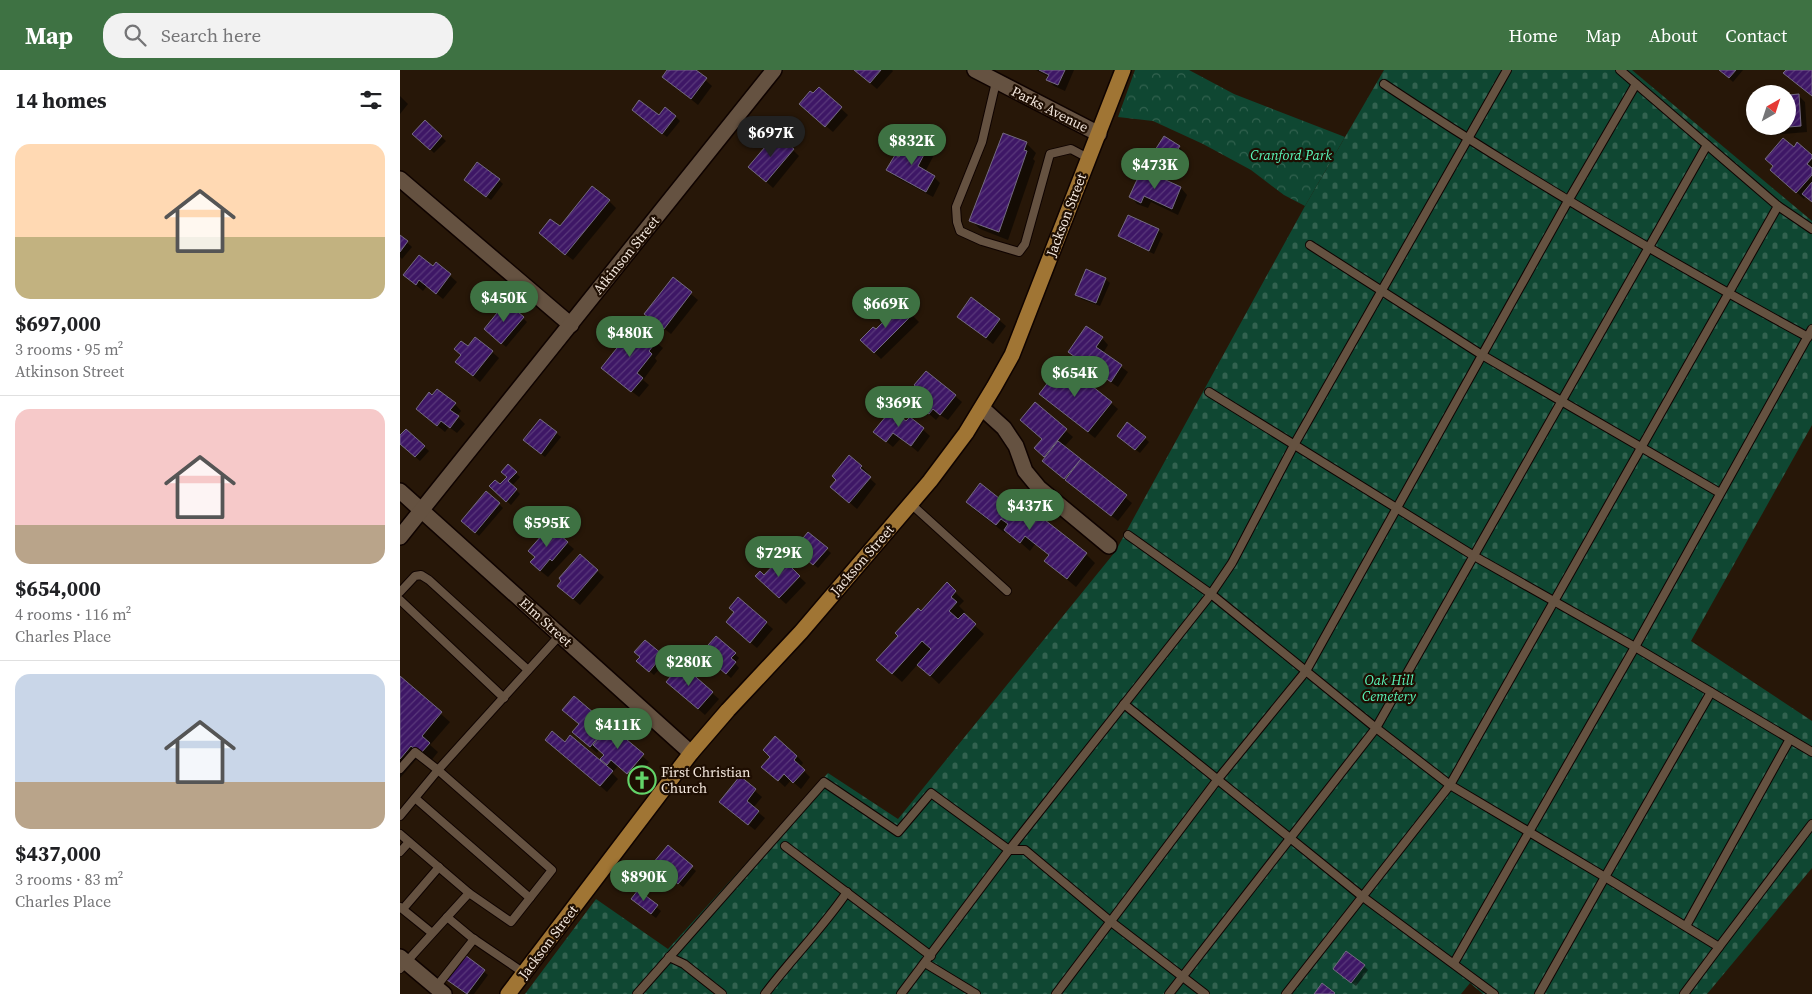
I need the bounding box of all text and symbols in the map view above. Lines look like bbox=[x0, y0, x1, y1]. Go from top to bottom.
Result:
search box bbox=[103, 13, 453, 58]
text: Map bbox=[25, 19, 73, 52]
icon: search bbox=[121, 21, 149, 49]
text: Search here bbox=[161, 22, 261, 48]
text: Home bbox=[1509, 23, 1558, 48]
text: Map bbox=[1586, 23, 1621, 48]
text: About bbox=[1649, 23, 1697, 48]
text: Contact bbox=[1725, 23, 1787, 48]
street label: Parks Avenue bbox=[1008, 81, 1092, 137]
north arrow bbox=[1746, 85, 1796, 135]
map controls bbox=[1746, 85, 1796, 135]
text: 14 homes bbox=[15, 86, 107, 115]
icon: filters bbox=[357, 86, 385, 114]
pin: $697K bbox=[736, 116, 806, 158]
text: $697K bbox=[748, 121, 794, 143]
pin: $832K bbox=[877, 124, 947, 166]
text: $832K bbox=[889, 129, 935, 151]
park label: Cranford Park bbox=[1250, 145, 1332, 165]
pin: $473K bbox=[1120, 148, 1190, 190]
text: $473K bbox=[1132, 153, 1178, 175]
street label: Jackson Street bbox=[1041, 170, 1091, 261]
icon: home bbox=[155, 176, 245, 266]
street label: Atkinson Street bbox=[588, 211, 664, 298]
pin: $450K bbox=[469, 280, 539, 323]
text: $450K bbox=[481, 286, 527, 308]
pin: $669K bbox=[851, 286, 921, 329]
text: $669K bbox=[863, 292, 909, 314]
text: $697,000 bbox=[15, 309, 101, 338]
pin: $480K bbox=[595, 316, 665, 358]
text: $480K bbox=[607, 321, 653, 343]
text: 3 rooms · 95 m² bbox=[15, 338, 123, 360]
pin: $654K bbox=[1040, 356, 1110, 398]
text: Atkinson Street bbox=[15, 360, 124, 382]
text: $654K bbox=[1052, 361, 1098, 383]
pin: $369K bbox=[864, 386, 934, 428]
text: $369K bbox=[876, 391, 922, 413]
icon: home bbox=[155, 442, 245, 532]
pin: $437K bbox=[995, 488, 1065, 531]
text: $437K bbox=[1007, 494, 1053, 516]
pin: $595K bbox=[512, 506, 582, 548]
text: $595K bbox=[524, 511, 570, 533]
street label: Jackson Street bbox=[825, 520, 899, 600]
pin: $729K bbox=[744, 536, 814, 578]
text: $729K bbox=[756, 541, 802, 563]
text: $654,000 bbox=[15, 574, 101, 603]
street label: Elm Street bbox=[515, 593, 577, 651]
text: 4 rooms · 116 m² bbox=[15, 603, 131, 625]
text: Charles Place bbox=[15, 625, 111, 647]
pin: $280K bbox=[654, 644, 724, 687]
text: $280K bbox=[666, 650, 712, 672]
park label: Oak Hill Cemetery bbox=[1362, 670, 1416, 706]
icon: home bbox=[155, 707, 245, 797]
pin: $411K bbox=[583, 708, 653, 750]
text: $411K bbox=[595, 713, 641, 735]
place label: First Christian Church bbox=[661, 762, 751, 798]
church icon: First Christian Church bbox=[627, 765, 657, 795]
text: $437,000 bbox=[15, 839, 101, 868]
pin: $890K bbox=[609, 860, 679, 902]
text: $890K bbox=[621, 865, 667, 887]
text: 3 rooms · 83 m² bbox=[15, 868, 123, 890]
text: Charles Place bbox=[15, 890, 111, 912]
street label: Jackson Street bbox=[513, 901, 583, 984]

